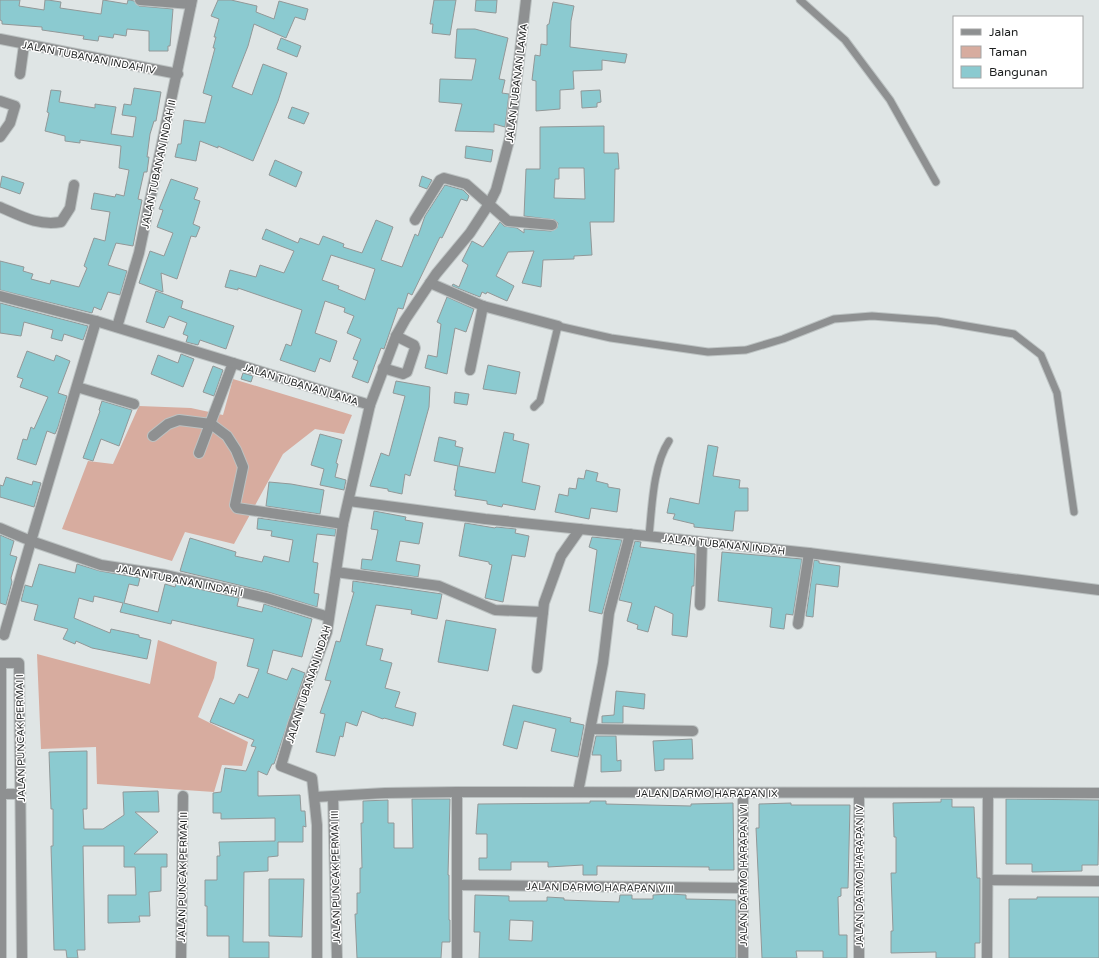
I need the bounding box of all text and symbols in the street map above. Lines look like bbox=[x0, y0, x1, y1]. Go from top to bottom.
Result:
legend bbox=[953, 16, 1083, 88]
street label: JALAN TUBANAN LAMA bbox=[504, 23, 530, 143]
text: Jalan bbox=[989, 25, 1018, 39]
street label: JALAN TUBANAN INDAH IV bbox=[21, 39, 157, 77]
text: Taman bbox=[989, 45, 1027, 59]
text: Bangunan bbox=[989, 65, 1048, 79]
street label: JALAN TUBANAN INDAH II bbox=[139, 99, 179, 230]
street label: JALAN TUBANAN LAMA bbox=[242, 362, 360, 408]
street label: JALAN TUBANAN INDAH bbox=[662, 533, 786, 557]
street label: JALAN TUBANAN INDAH I bbox=[116, 563, 244, 599]
street label: JALAN TUBANAN INDAH bbox=[284, 624, 334, 745]
street label: JALAN PUNCAK PERMAI I bbox=[14, 674, 28, 802]
street label: JALAN DARMO HARAPAN IX bbox=[636, 788, 778, 800]
street label: JALAN DARMO HARAPAN VI bbox=[738, 804, 750, 946]
street label: JALAN DARMO HARAPAN IV bbox=[854, 805, 866, 947]
street label: JALAN PUNCAK PERMAI III bbox=[329, 810, 343, 944]
street label: JALAN PUNCAK PERMAI II bbox=[176, 812, 190, 942]
street label: JALAN DARMO HARAPAN VIII bbox=[526, 881, 674, 895]

